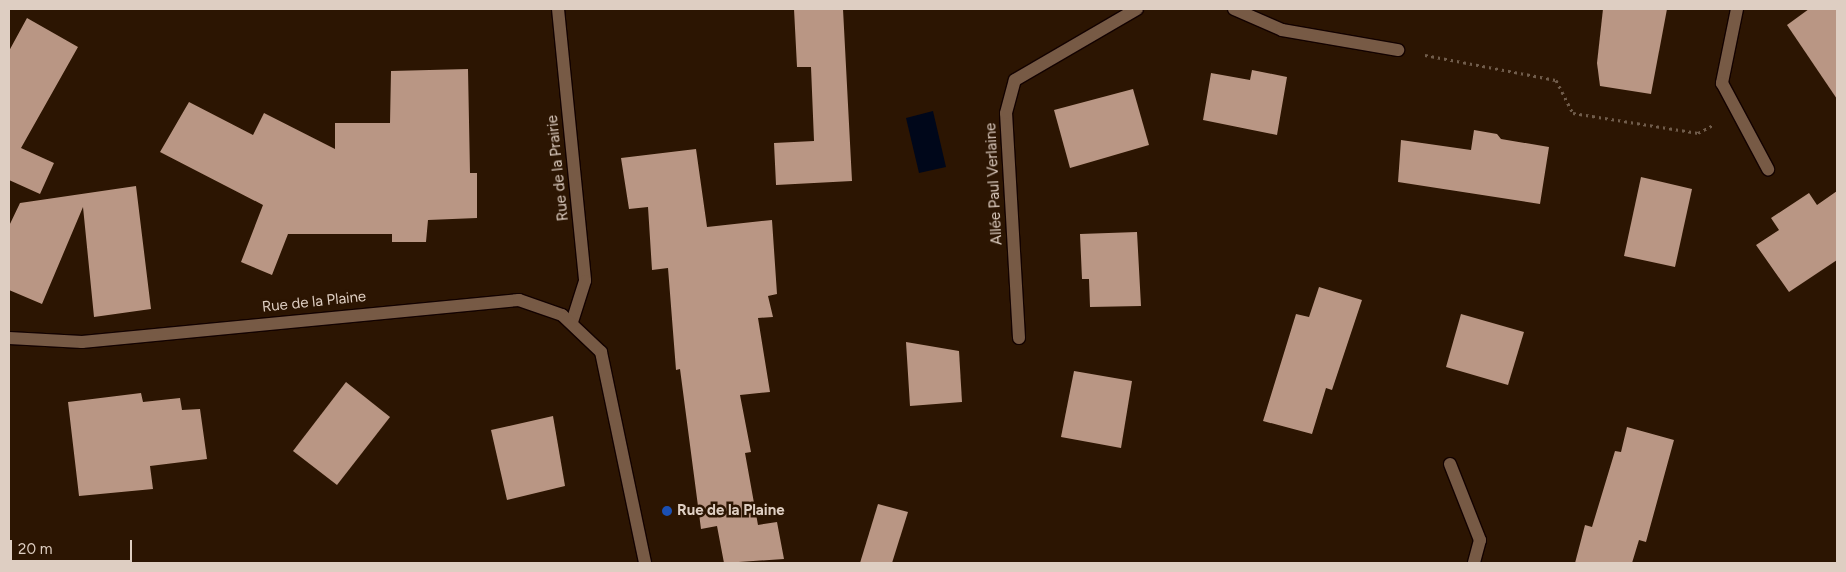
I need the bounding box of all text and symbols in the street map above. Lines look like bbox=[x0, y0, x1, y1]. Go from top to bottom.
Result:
street label: Rue de la Prairie bbox=[543, 114, 573, 222]
street label: Allée Paul Verlaine bbox=[982, 122, 1006, 246]
street label: Rue de la Plaine bbox=[261, 288, 367, 316]
place label: Rue de la Plaine bbox=[677, 502, 785, 520]
marker: Rue de la Plaine bbox=[661, 505, 673, 517]
scale bar bbox=[12, 530, 135, 562]
text: 20 m bbox=[18, 540, 52, 558]

